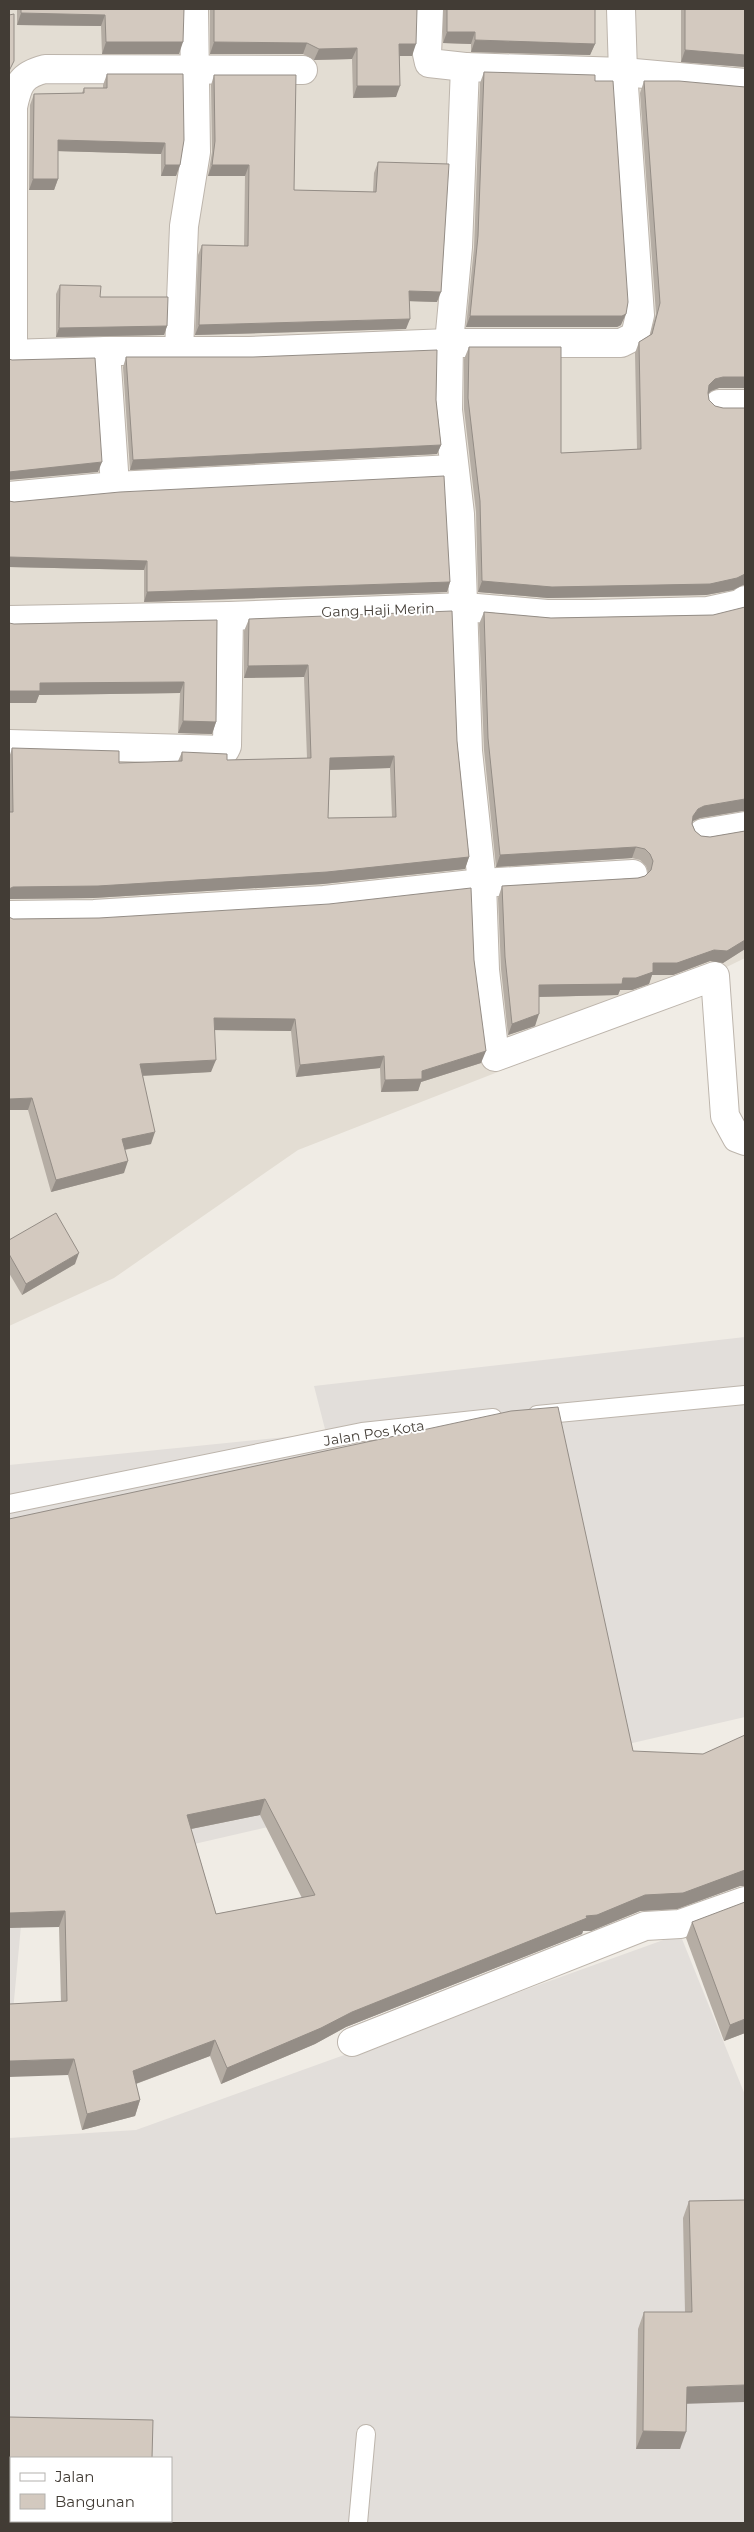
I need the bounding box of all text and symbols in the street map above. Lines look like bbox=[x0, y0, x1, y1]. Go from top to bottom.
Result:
street label: Gang Haji Merin bbox=[321, 599, 435, 621]
street label: Jalan Pos Kota bbox=[321, 1416, 426, 1450]
legend bbox=[10, 2457, 172, 2522]
text: Jalan bbox=[54, 2467, 94, 2486]
text: Bangunan bbox=[55, 2492, 135, 2511]

